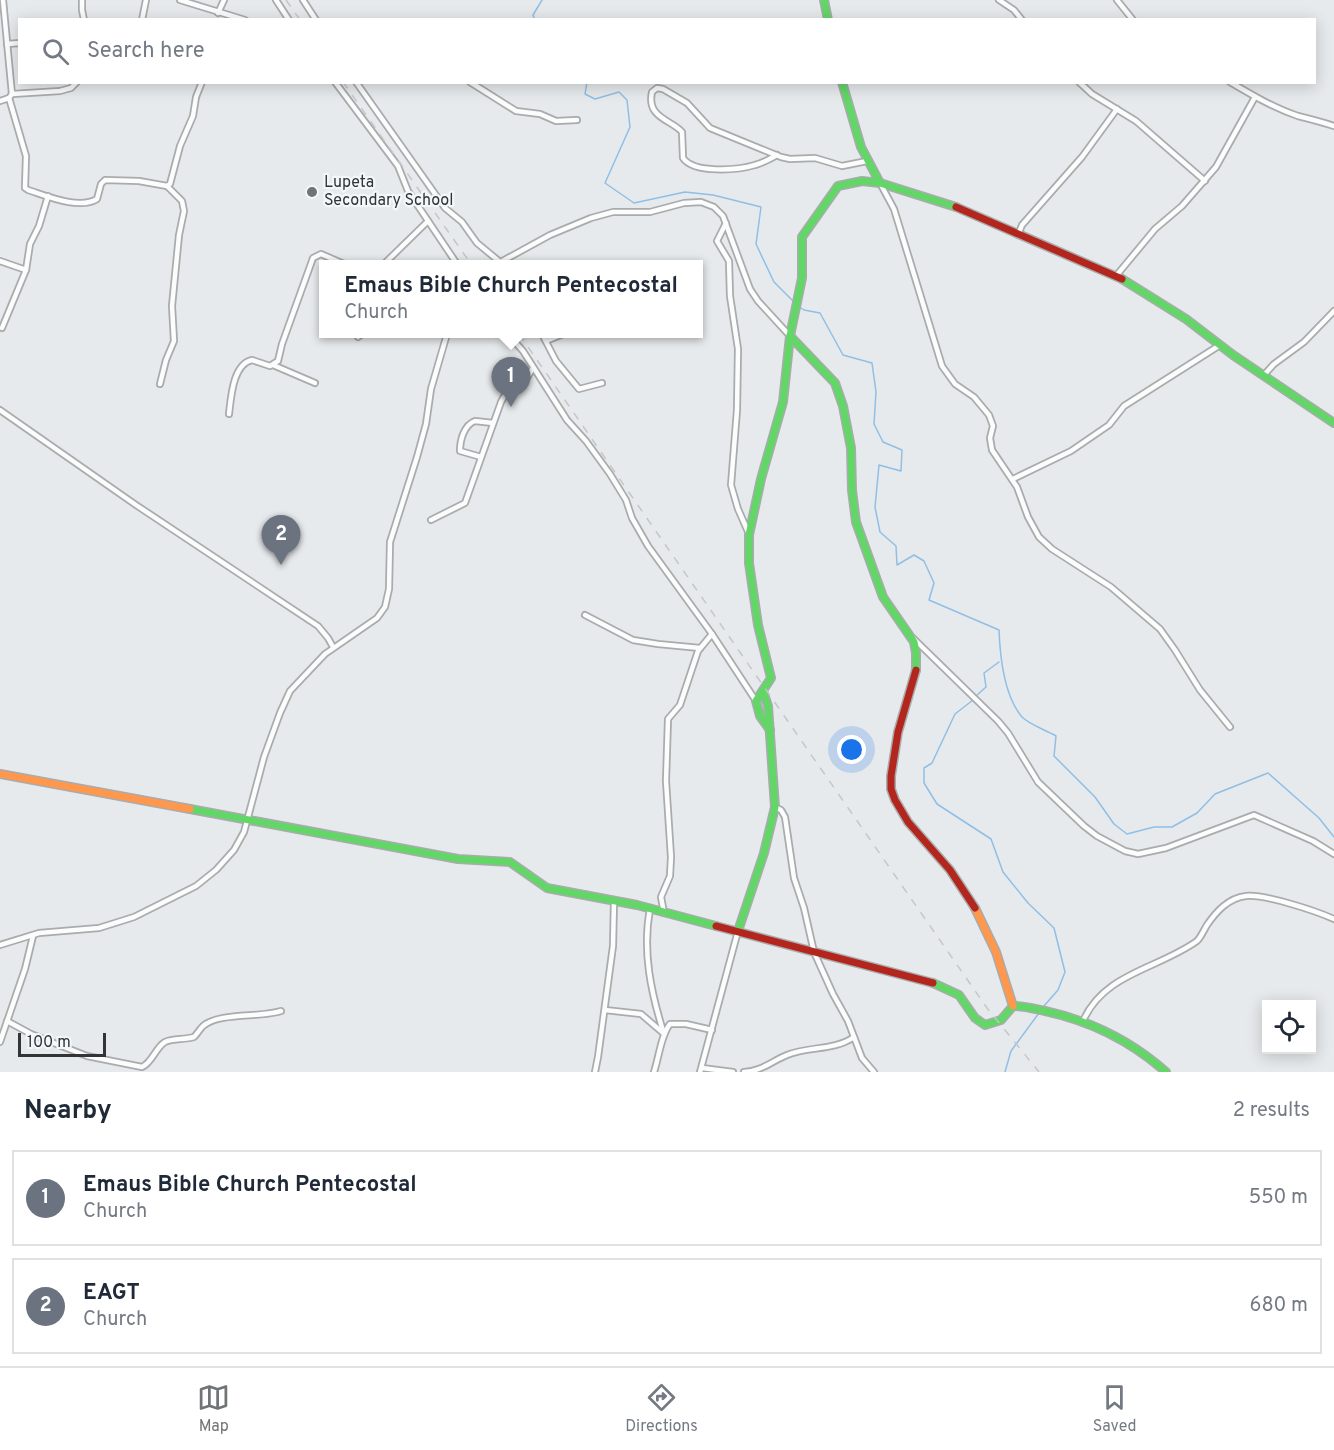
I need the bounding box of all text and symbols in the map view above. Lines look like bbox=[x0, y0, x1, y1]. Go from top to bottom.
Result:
search box bbox=[18, 18, 1316, 84]
icon: search bbox=[39, 35, 72, 68]
text: Search here bbox=[87, 38, 205, 65]
place label: Lupeta Secondary School bbox=[324, 173, 453, 211]
marker: Lupeta Secondary School bbox=[305, 185, 319, 199]
popup bbox=[319, 260, 703, 338]
text: Emaus Bible Church Pentecostal bbox=[344, 273, 678, 300]
text: Church bbox=[344, 300, 408, 326]
pin: 1 bbox=[492, 358, 530, 407]
pin: 2 bbox=[262, 516, 300, 565]
your location bbox=[837, 735, 866, 764]
map controls bbox=[1262, 1000, 1316, 1054]
button: locate bbox=[1262, 1000, 1316, 1054]
scale bar bbox=[18, 1030, 106, 1058]
text: 100 m bbox=[27, 1033, 71, 1053]
text: Nearby bbox=[24, 1095, 112, 1128]
text: 2 results bbox=[1233, 1098, 1310, 1124]
text: Emaus Bible Church Pentecostal bbox=[83, 1172, 417, 1199]
text: 1 bbox=[42, 1185, 50, 1211]
text: 550 m bbox=[1249, 1185, 1308, 1211]
text: Church bbox=[83, 1199, 147, 1225]
text: EAGT bbox=[83, 1280, 140, 1307]
text: 2 bbox=[39, 1293, 52, 1319]
text: 680 m bbox=[1250, 1293, 1308, 1319]
text: Church bbox=[83, 1307, 147, 1333]
tab: Map bbox=[197, 1381, 230, 1437]
tab: Directions bbox=[625, 1381, 698, 1437]
tab: Saved bbox=[1093, 1381, 1137, 1437]

